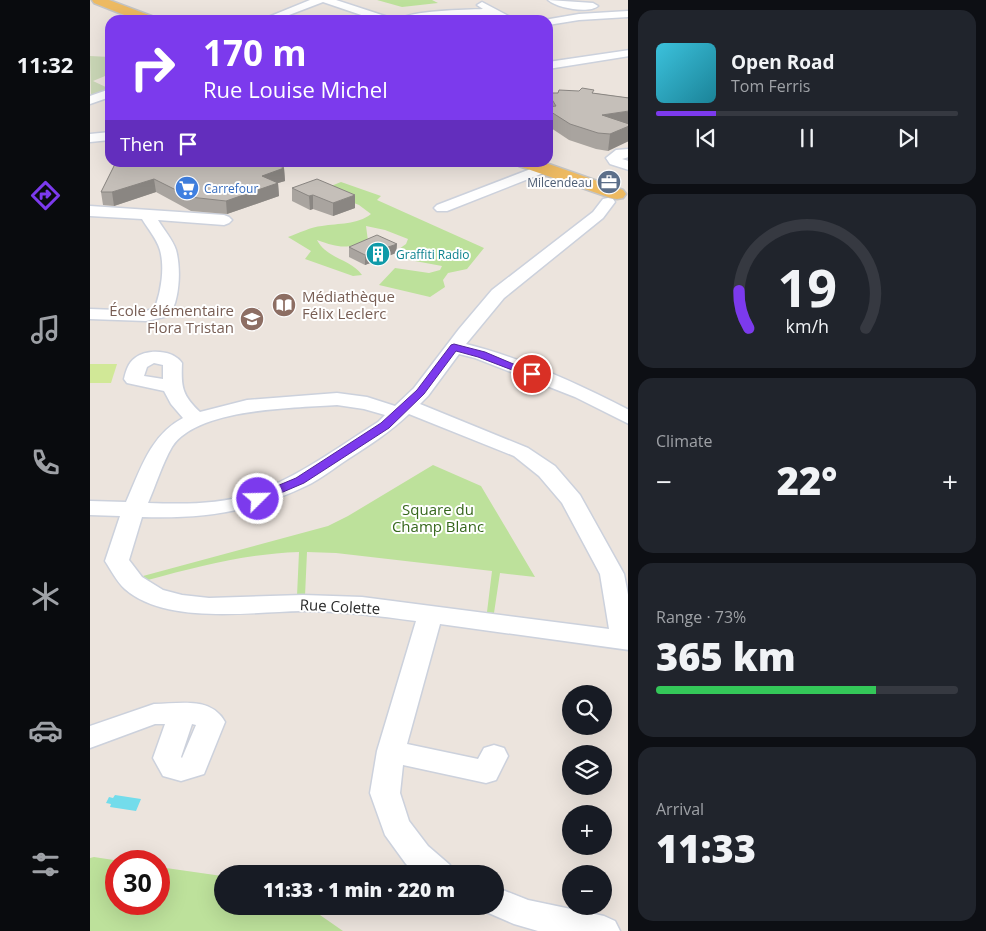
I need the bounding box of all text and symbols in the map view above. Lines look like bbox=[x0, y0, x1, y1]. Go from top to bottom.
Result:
text: 170 m bbox=[203, 29, 307, 76]
icon: right bbox=[120, 35, 185, 100]
text: 11:32 bbox=[17, 49, 73, 79]
text: Open Road bbox=[731, 49, 835, 75]
text: Rue Louise Michel bbox=[203, 74, 388, 104]
text: Tom Ferris bbox=[731, 75, 810, 97]
icon: previous bbox=[692, 124, 720, 152]
icon: pause bbox=[793, 124, 821, 152]
icon: next bbox=[894, 124, 922, 152]
icon: arrive bbox=[174, 130, 202, 158]
text: Then bbox=[120, 131, 164, 157]
office icon: Milcendeau bbox=[596, 169, 622, 195]
place label: Milcendeau bbox=[527, 174, 592, 191]
supermarket icon: Carrefour bbox=[174, 175, 200, 201]
icon: directions bbox=[28, 178, 63, 213]
place label: Carrefour bbox=[204, 180, 258, 197]
building icon: Graffiti Radio bbox=[365, 241, 391, 267]
place label: Graffiti Radio bbox=[396, 246, 469, 263]
text: 19 bbox=[777, 251, 837, 322]
place label: Médiathèque Félix Leclerc bbox=[302, 286, 395, 323]
library icon: Médiathèque Félix Leclerc bbox=[271, 292, 297, 318]
place label: École élémentaire Flora Tristan bbox=[109, 300, 234, 337]
school or university icon: École élémentaire Flora Tristan bbox=[239, 306, 265, 332]
icon: music bbox=[28, 312, 63, 347]
text: km/h bbox=[785, 314, 829, 338]
pin bbox=[511, 353, 553, 395]
icon: arrive bbox=[518, 360, 546, 388]
text: Climate bbox=[656, 430, 713, 452]
icon: phone bbox=[28, 445, 63, 480]
text: 22° bbox=[777, 454, 837, 506]
text: − bbox=[656, 462, 672, 500]
text: + bbox=[942, 462, 958, 500]
position arrow bbox=[231, 472, 283, 524]
park label: Square du Champ Blanc bbox=[392, 499, 484, 536]
icon: climate bbox=[28, 579, 63, 614]
street label: Rue Colette bbox=[299, 594, 381, 618]
text: Range · 73% bbox=[656, 606, 746, 628]
text: 365 km bbox=[656, 630, 796, 682]
map controls bbox=[562, 685, 612, 915]
button: search bbox=[562, 685, 612, 735]
icon: car bbox=[28, 713, 63, 748]
button: layers bbox=[562, 745, 612, 795]
text: Arrival bbox=[656, 798, 704, 820]
button: + bbox=[562, 805, 612, 855]
text: 11:33 bbox=[656, 822, 756, 874]
icon: filters bbox=[28, 847, 63, 882]
speed limit sign: 30 bbox=[105, 850, 170, 915]
button: − bbox=[562, 865, 612, 915]
text: 11:33 · 1 min · 220 m bbox=[263, 877, 455, 903]

